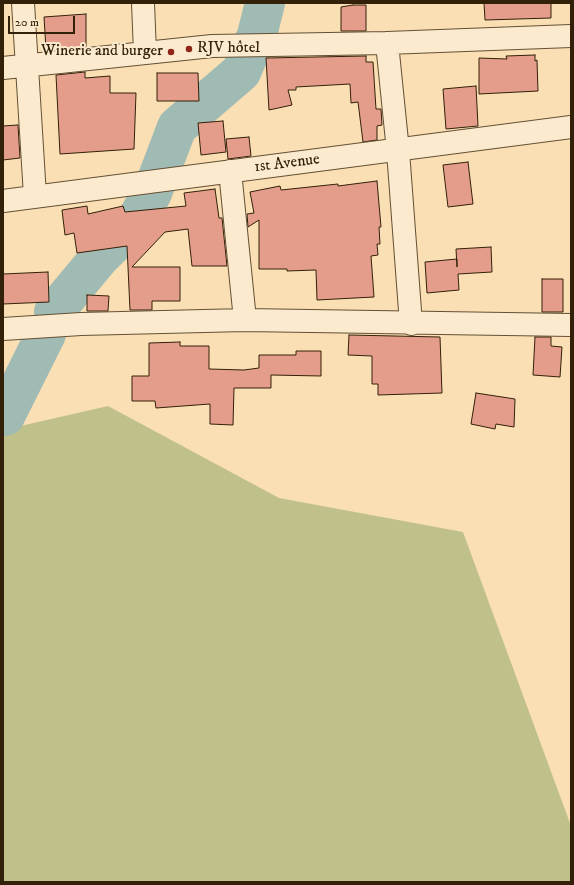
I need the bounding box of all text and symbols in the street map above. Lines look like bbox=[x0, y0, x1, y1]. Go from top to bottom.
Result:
scale bar bbox=[10, 8, 77, 34]
text: 20 m bbox=[15, 15, 39, 30]
place label: RJV hôtel bbox=[197, 39, 260, 59]
place label: Winerie and burger bbox=[41, 42, 163, 62]
marker: RJV hôtel bbox=[184, 44, 194, 54]
marker: Winerie and burger bbox=[166, 47, 176, 57]
street label: 1st Avenue bbox=[253, 150, 321, 178]

